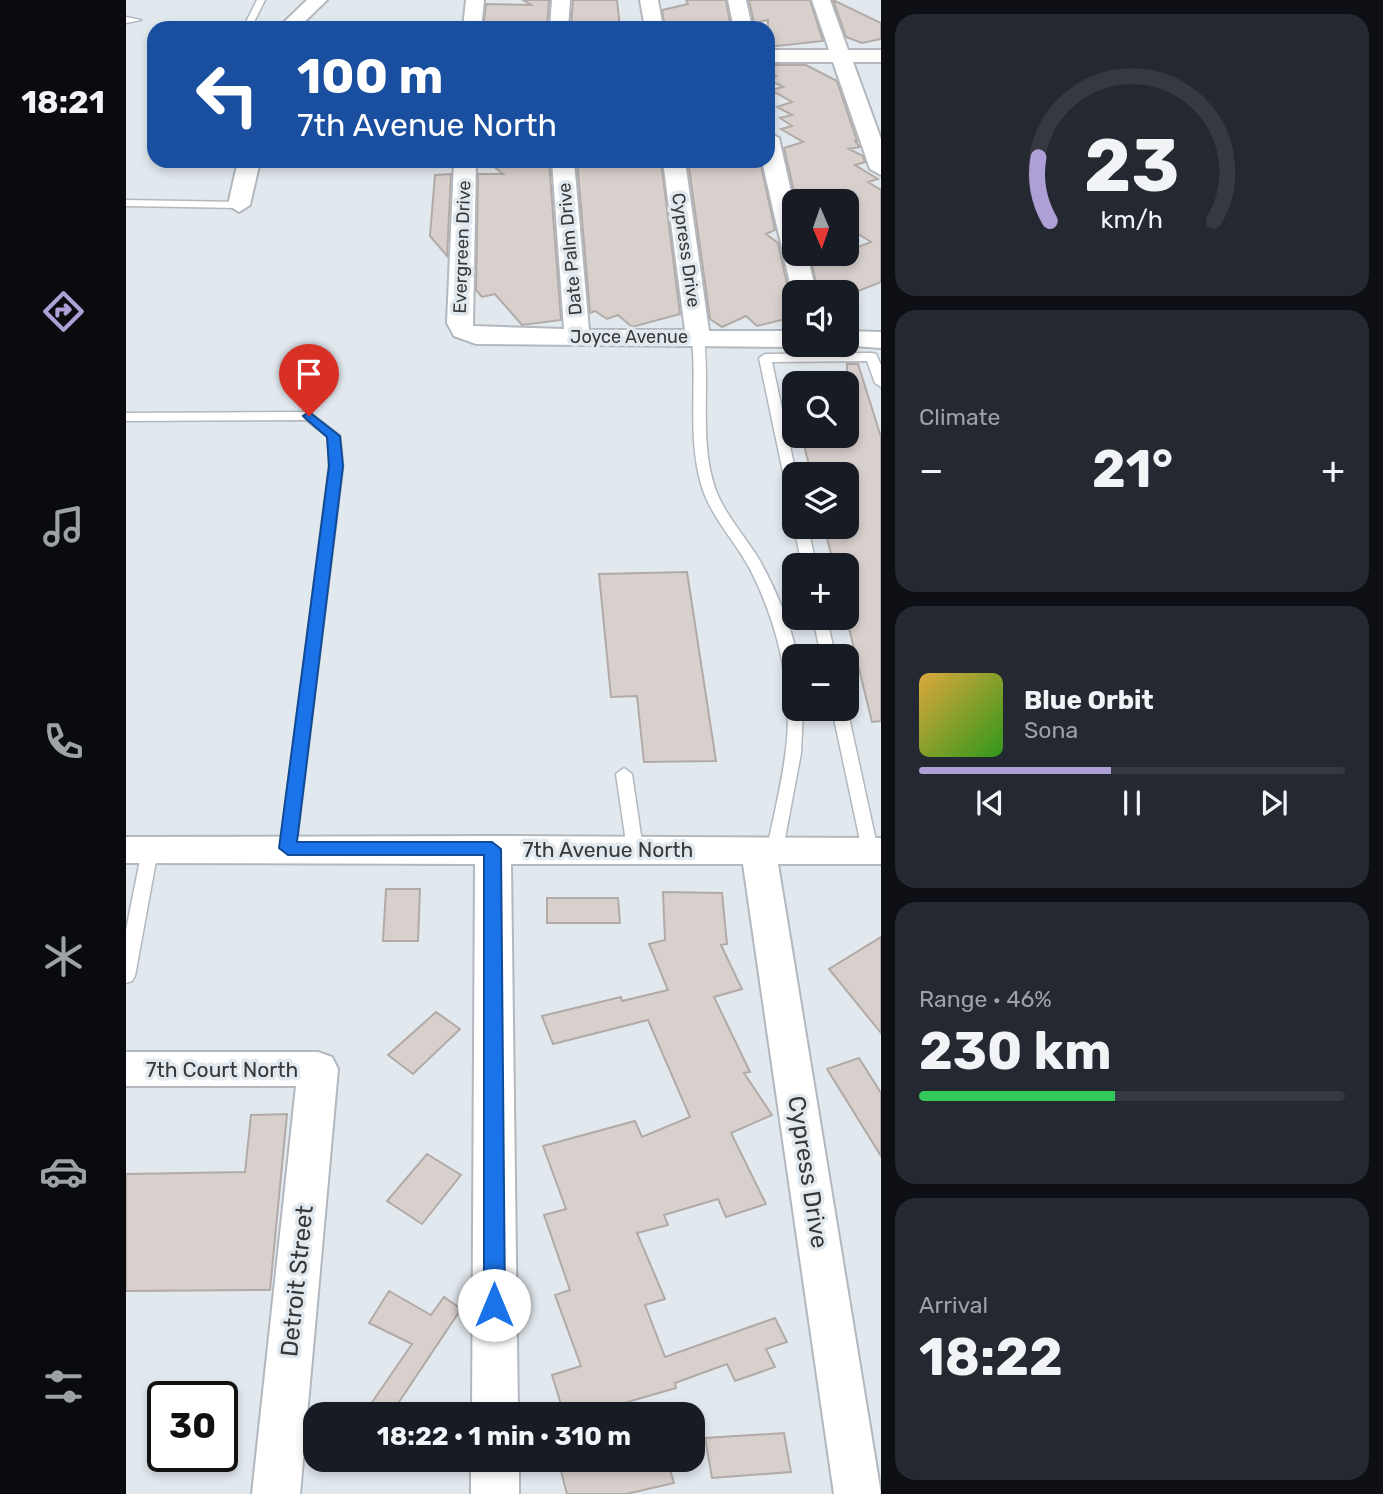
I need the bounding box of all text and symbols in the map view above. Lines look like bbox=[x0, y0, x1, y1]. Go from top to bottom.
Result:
text: 100 m bbox=[297, 47, 443, 105]
icon: left bbox=[182, 49, 273, 140]
text: 18:21 bbox=[21, 83, 105, 121]
text: 7th Avenue North bbox=[297, 106, 557, 144]
text: 23 bbox=[1084, 123, 1180, 209]
street label: Evergreen Drive bbox=[449, 180, 475, 314]
street label: Date Palm Drive bbox=[553, 182, 587, 316]
north arrow bbox=[782, 189, 859, 266]
map controls bbox=[782, 189, 859, 721]
street label: Cypress Drive bbox=[667, 191, 705, 309]
text: km/h bbox=[1101, 205, 1163, 234]
button: sound bbox=[782, 280, 859, 357]
icon: directions bbox=[39, 287, 88, 336]
street label: Joyce Avenue bbox=[570, 326, 688, 348]
pin bbox=[279, 344, 339, 416]
icon: arrive bbox=[290, 355, 328, 393]
button: search bbox=[782, 371, 859, 448]
text: Climate bbox=[919, 403, 1000, 431]
text: 21° bbox=[1092, 438, 1173, 500]
text: − bbox=[919, 447, 944, 493]
text: + bbox=[1321, 447, 1345, 493]
button: layers bbox=[782, 462, 859, 539]
icon: music bbox=[39, 502, 88, 551]
button: + bbox=[782, 553, 859, 630]
button: − bbox=[782, 644, 859, 721]
text: Blue Orbit bbox=[1024, 685, 1154, 716]
text: Sona bbox=[1024, 716, 1078, 744]
icon: phone bbox=[39, 717, 88, 766]
icon: previous bbox=[971, 784, 1009, 822]
icon: pause bbox=[1113, 784, 1151, 822]
icon: next bbox=[1255, 784, 1293, 822]
street label: 7th Avenue North bbox=[523, 837, 693, 862]
icon: climate bbox=[39, 932, 88, 981]
text: Range · 46% bbox=[919, 985, 1052, 1013]
text: 230 km bbox=[919, 1020, 1112, 1082]
street label: 7th Court North bbox=[146, 1057, 298, 1082]
street label: Cypress Drive bbox=[782, 1094, 834, 1250]
icon: car bbox=[39, 1147, 88, 1196]
street label: Detroit Street bbox=[275, 1204, 319, 1358]
position arrow bbox=[457, 1268, 531, 1342]
text: Arrival bbox=[919, 1291, 988, 1319]
text: 18:22 bbox=[919, 1326, 1063, 1388]
icon: filters bbox=[39, 1362, 88, 1411]
speed limit sign: 30 bbox=[147, 1381, 238, 1472]
text: 18:22 · 1 min · 310 m bbox=[377, 1421, 631, 1452]

